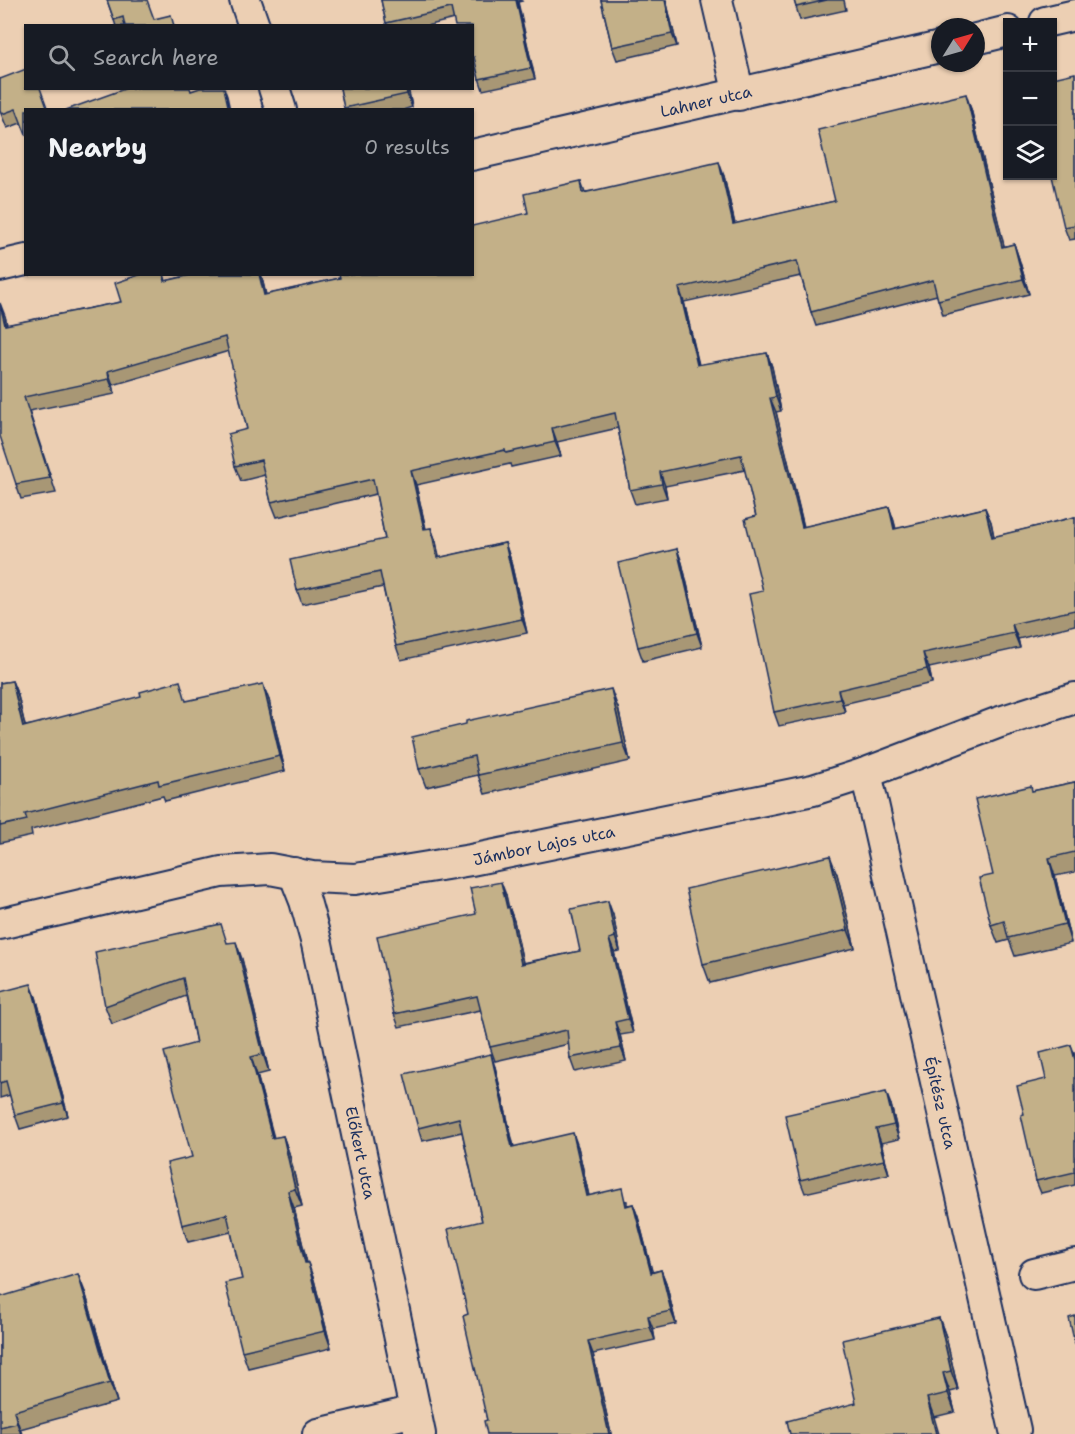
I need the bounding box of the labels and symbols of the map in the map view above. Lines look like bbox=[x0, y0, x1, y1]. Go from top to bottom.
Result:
north arrow bbox=[931, 18, 985, 72]
street label: Lahner utca bbox=[658, 81, 754, 122]
street label: Jámbor Lajos utca bbox=[471, 821, 617, 870]
street label: Építész utca bbox=[920, 1054, 961, 1151]
street label: Előkert utca bbox=[340, 1104, 380, 1201]

